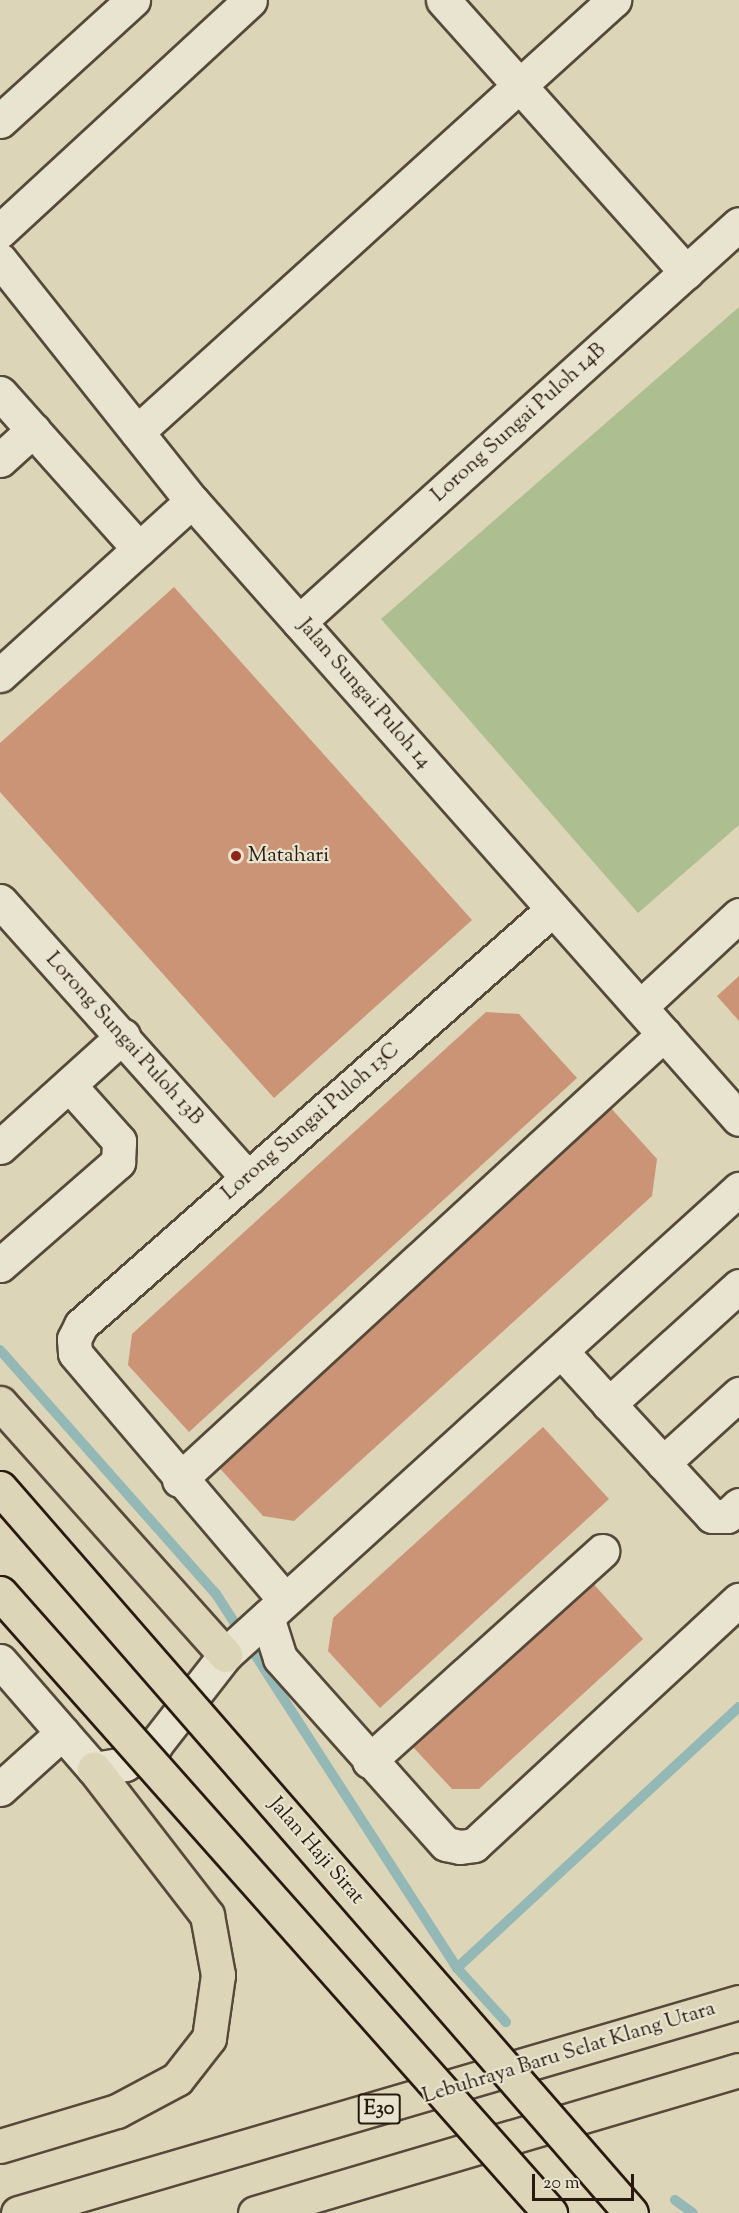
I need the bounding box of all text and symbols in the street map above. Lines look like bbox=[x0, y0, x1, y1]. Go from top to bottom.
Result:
street label: Lorong Sungai Puloh 14B bbox=[427, 338, 611, 508]
street label: Jalan Sungai Puloh 14 bbox=[292, 614, 436, 774]
place label: Matahari bbox=[248, 843, 329, 869]
marker: Matahari bbox=[229, 849, 243, 863]
street label: Lorong Sungai Puloh 13B bbox=[40, 947, 208, 1131]
street label: Lorong Sungai Puloh 13C bbox=[217, 1038, 405, 1206]
street label: Jalan Haji Sirat bbox=[263, 1792, 369, 1910]
street label: Lebuhraya Baru Selat Klang Utara bbox=[419, 1996, 719, 2110]
road number: E30 bbox=[356, 2092, 401, 2126]
scale bar bbox=[535, 2162, 637, 2200]
text: 20 m bbox=[543, 2171, 580, 2197]

